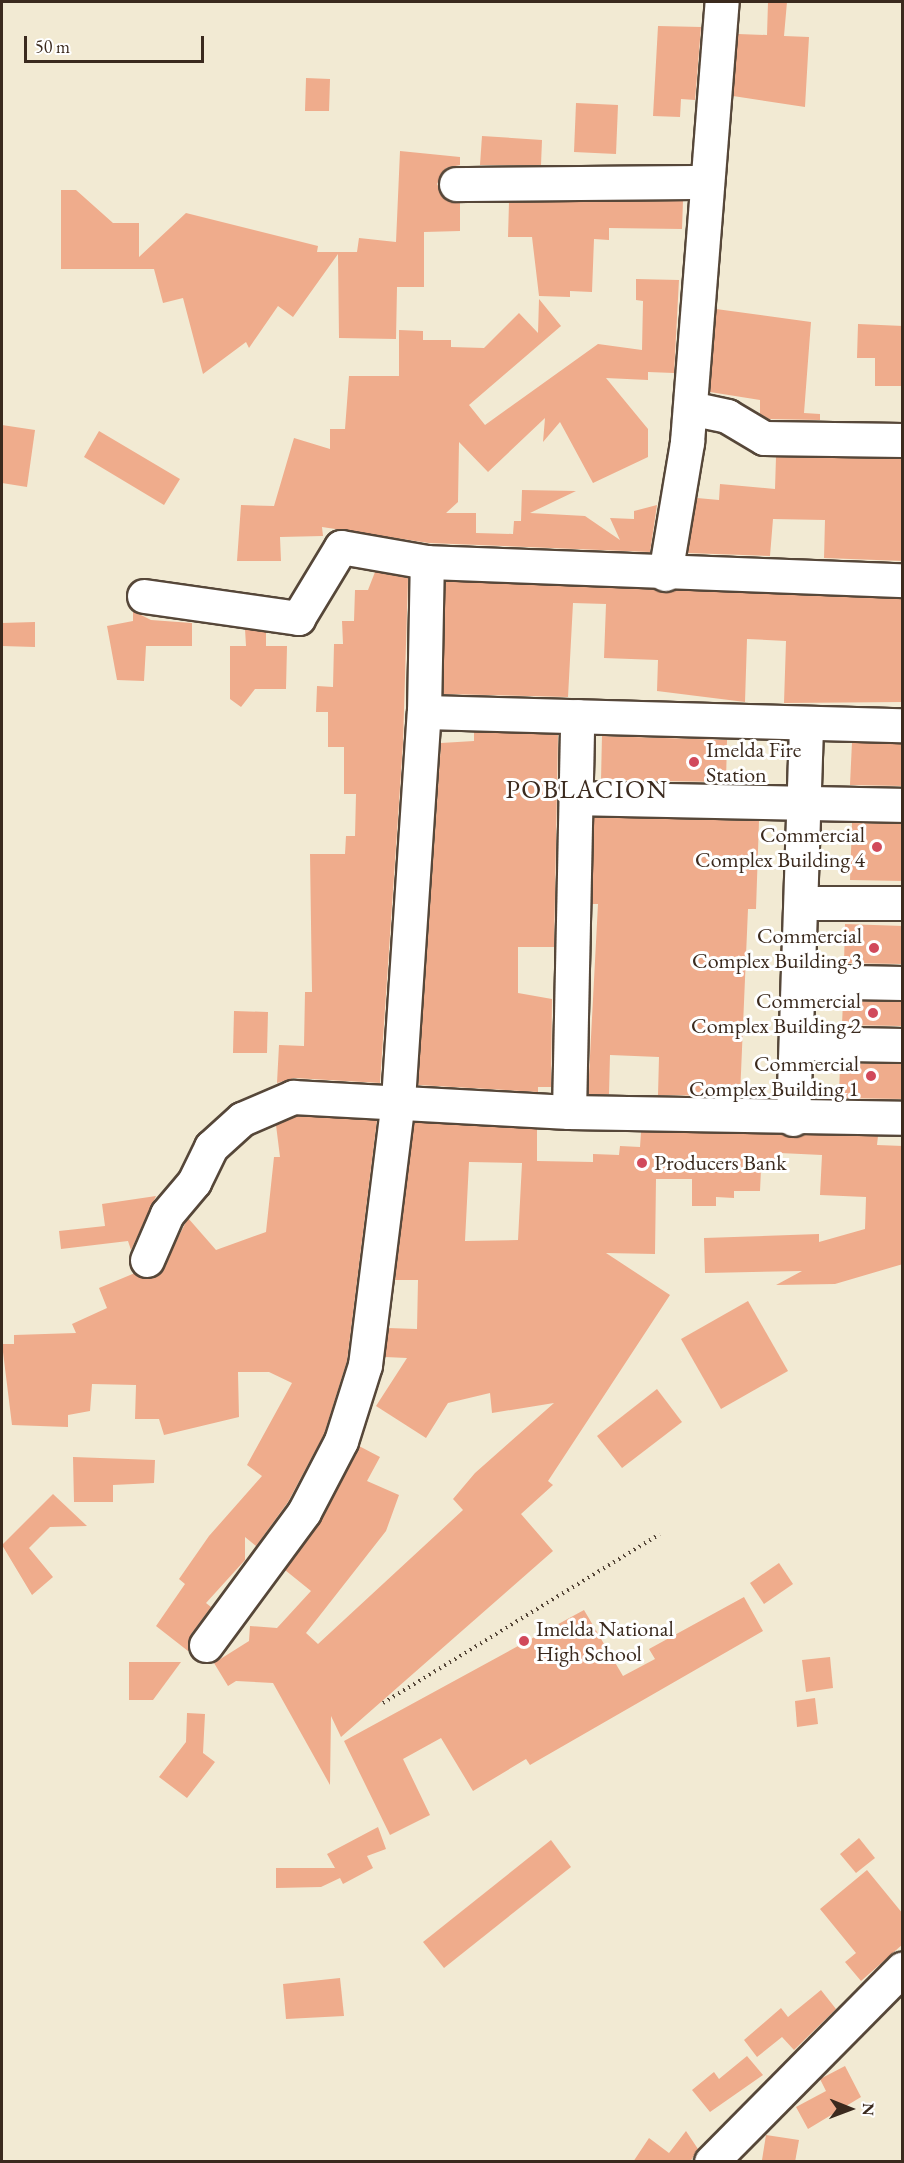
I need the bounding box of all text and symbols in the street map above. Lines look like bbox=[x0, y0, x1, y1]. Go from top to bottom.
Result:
scale bar bbox=[27, 24, 207, 62]
text: 50 m bbox=[35, 35, 70, 58]
place label: Imelda Fire Station bbox=[706, 736, 801, 788]
marker: Imelda Fire Station bbox=[687, 755, 701, 769]
district label: POBLACION bbox=[505, 774, 669, 806]
place label: Commercial Complex Building 4 bbox=[695, 821, 865, 872]
marker: Commercial Complex Building 4 bbox=[870, 840, 884, 854]
place label: Commercial Complex Building 3 bbox=[692, 922, 862, 974]
marker: Commercial Complex Building 3 bbox=[867, 941, 881, 955]
place label: Commercial Complex Building 2 bbox=[691, 987, 861, 1038]
marker: Commercial Complex Building 2 bbox=[866, 1006, 880, 1020]
place label: Commercial Complex Building 1 bbox=[689, 1050, 859, 1102]
marker: Commercial Complex Building 1 bbox=[864, 1069, 878, 1083]
place label: Producers Bank bbox=[654, 1150, 787, 1176]
marker: Producers Bank bbox=[635, 1156, 649, 1170]
place label: Imelda National High School bbox=[536, 1615, 674, 1666]
marker: Imelda National High School bbox=[517, 1634, 531, 1648]
north arrow bbox=[820, 2079, 880, 2139]
text: N bbox=[858, 2103, 879, 2116]

